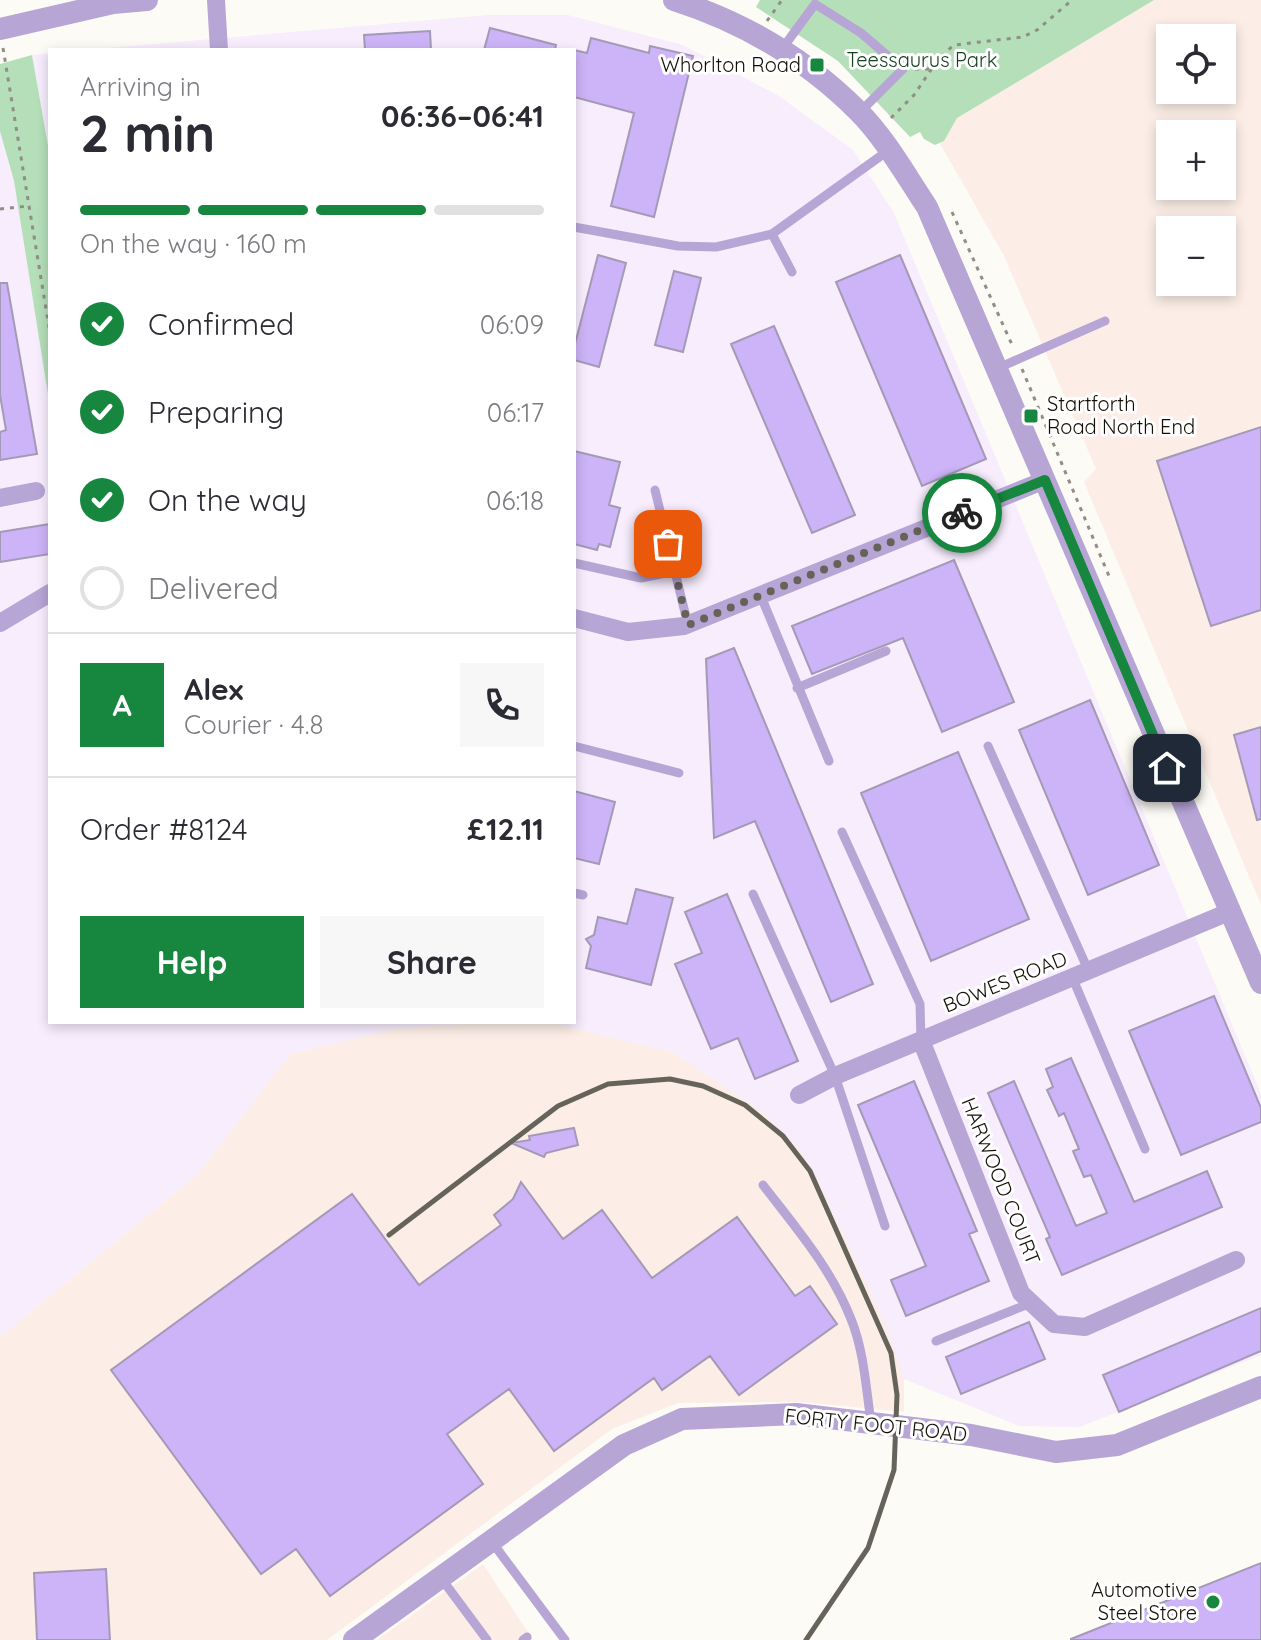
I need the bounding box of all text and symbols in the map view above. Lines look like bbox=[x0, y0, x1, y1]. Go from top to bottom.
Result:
map controls bbox=[1156, 24, 1236, 296]
button: locate bbox=[1156, 24, 1236, 104]
park label: Teessaurus Park bbox=[847, 47, 997, 72]
place label: Whorlton Road bbox=[661, 52, 801, 77]
marker: Whorlton Road bbox=[808, 56, 826, 74]
text: Arriving in bbox=[80, 70, 201, 103]
text: 06:36–06:41 bbox=[381, 97, 544, 135]
text: 2 min bbox=[80, 100, 215, 165]
button: + bbox=[1156, 120, 1236, 200]
button: − bbox=[1156, 216, 1236, 296]
text: On the way · 160 m bbox=[80, 227, 307, 260]
icon: check bbox=[80, 302, 124, 346]
text: Confirmed bbox=[148, 305, 294, 343]
text: 06:09 bbox=[480, 308, 544, 341]
icon: check bbox=[80, 390, 124, 434]
place label: Startforth Road North End bbox=[1047, 391, 1195, 439]
text: Preparing bbox=[148, 393, 284, 431]
text: 06:17 bbox=[487, 396, 544, 429]
marker: Startforth Road North End bbox=[1022, 407, 1040, 425]
courier bbox=[922, 473, 1002, 553]
icon: check bbox=[80, 478, 124, 522]
text: On the way bbox=[148, 481, 307, 519]
text: 06:18 bbox=[486, 484, 544, 517]
icon: bike bbox=[940, 491, 984, 535]
pin bbox=[634, 510, 702, 578]
icon: bag bbox=[646, 522, 690, 566]
text: Delivered bbox=[148, 569, 279, 607]
button: phone bbox=[460, 663, 544, 747]
text: Alex bbox=[184, 670, 243, 708]
text: A bbox=[112, 686, 132, 724]
text: Courier · 4.8 bbox=[184, 708, 323, 741]
pin bbox=[1133, 734, 1201, 802]
icon: home bbox=[1145, 746, 1189, 790]
text: Order #8124 bbox=[80, 810, 248, 848]
text: £12.11 bbox=[467, 810, 544, 848]
button: Help bbox=[80, 916, 304, 1008]
button: Share bbox=[320, 916, 544, 1008]
street label: BOWES ROAD bbox=[939, 945, 1070, 1018]
street label: HARWOOD COURT bbox=[956, 1093, 1046, 1268]
street label: FORTY FOOT ROAD bbox=[784, 1402, 968, 1447]
place label: Automotive Steel Store bbox=[1091, 1577, 1197, 1625]
marker: Automotive Steel Store bbox=[1204, 1593, 1222, 1611]

